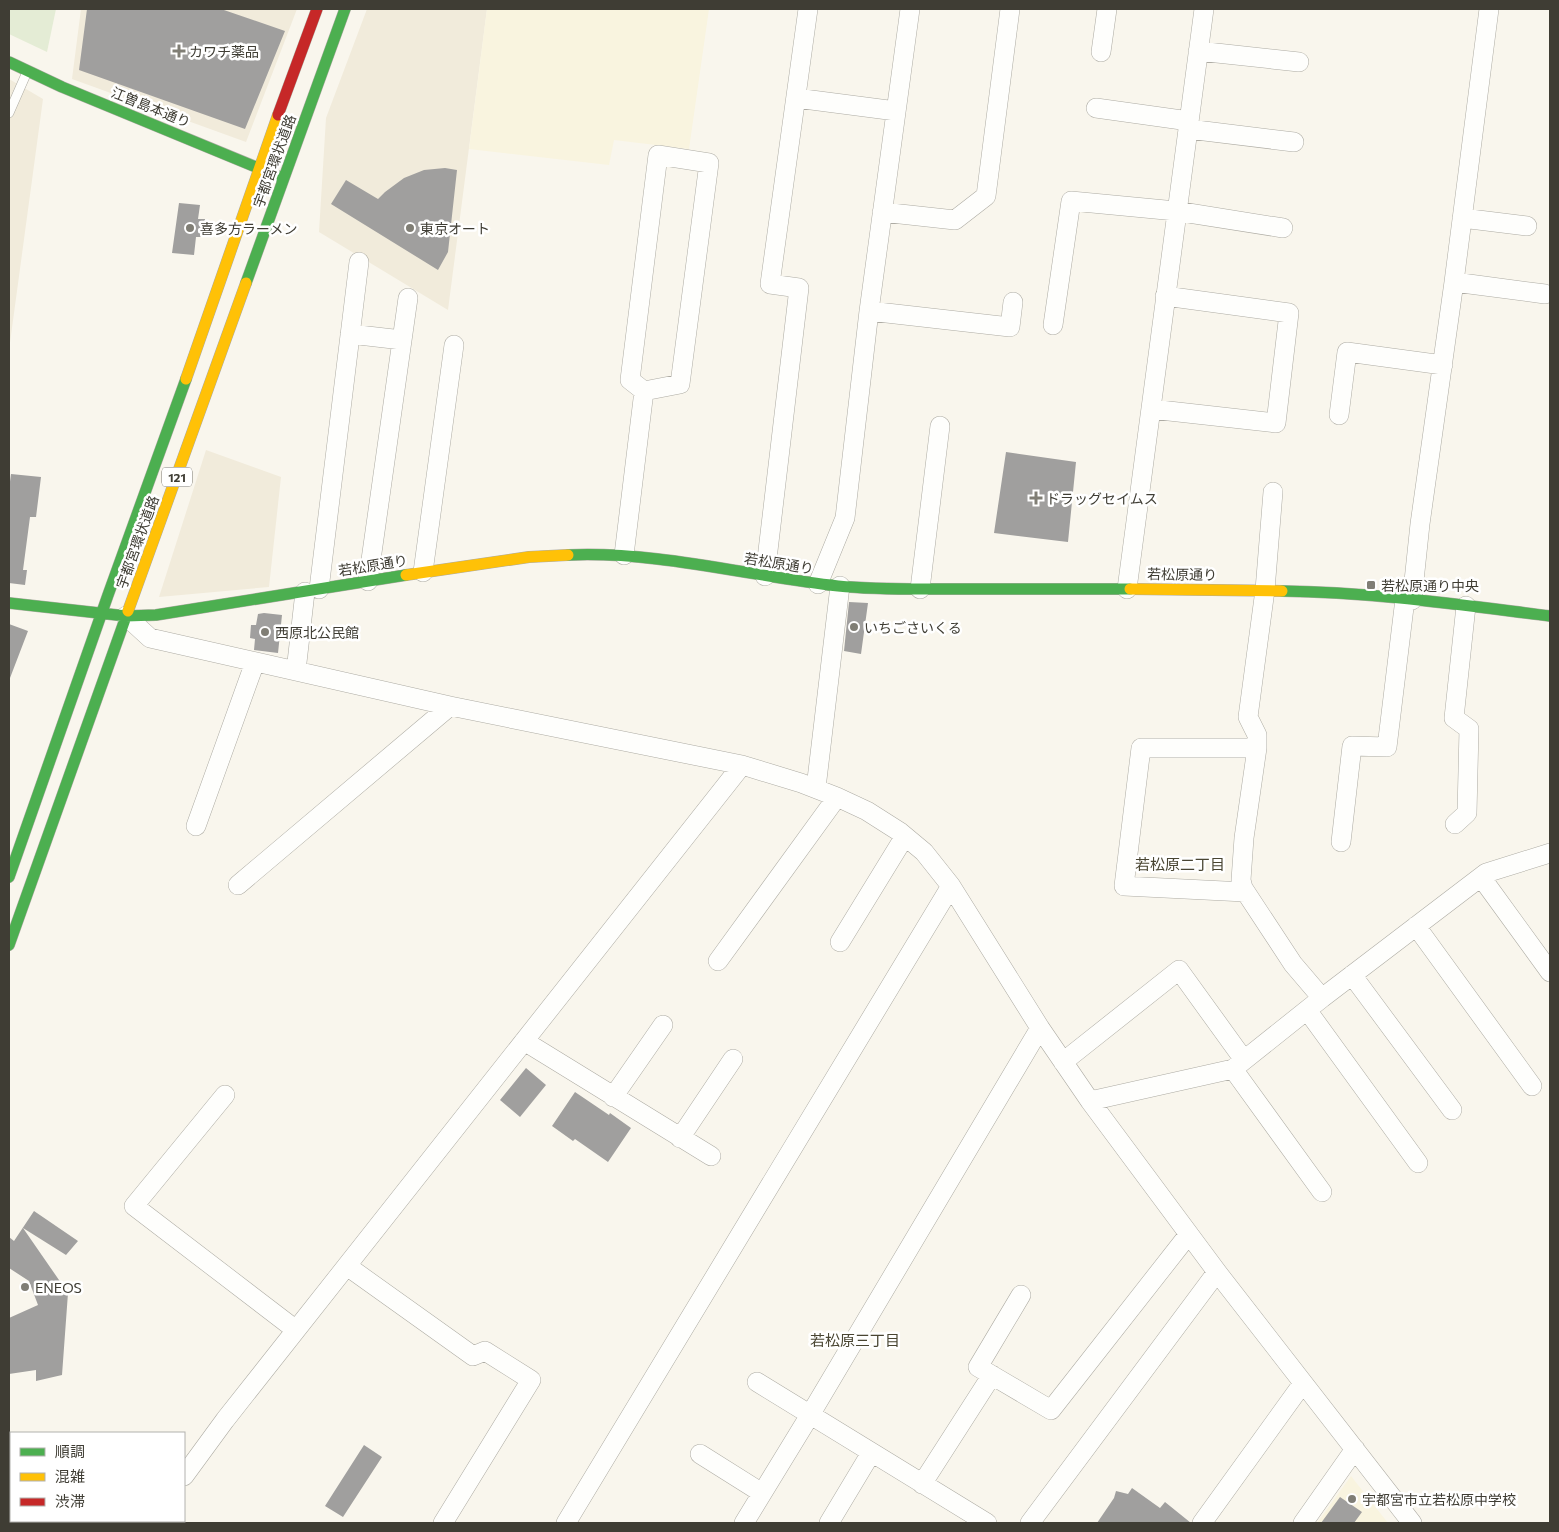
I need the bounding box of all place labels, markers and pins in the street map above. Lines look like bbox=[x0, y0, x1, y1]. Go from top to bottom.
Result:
place label: カワチ薬品 bbox=[189, 43, 259, 60]
marker: カワチ薬品 bbox=[173, 45, 185, 57]
place label: 喜多方ラーメン bbox=[200, 220, 297, 237]
place label: 東京オート bbox=[420, 220, 490, 237]
marker: 喜多方ラーメン bbox=[184, 222, 196, 234]
marker: 東京オート bbox=[404, 222, 416, 234]
place label: ドラッグセイムス bbox=[1046, 490, 1158, 507]
marker: ドラッグセイムス bbox=[1030, 492, 1042, 504]
place label: 若松原通り中央 bbox=[1381, 577, 1479, 594]
marker: 若松原通り中央 bbox=[1365, 579, 1377, 591]
place label: いちごさいくる bbox=[864, 619, 962, 636]
marker: いちごさいくる bbox=[848, 621, 860, 633]
place label: 西原北公民館 bbox=[275, 624, 359, 641]
marker: 西原北公民館 bbox=[259, 626, 271, 638]
place label: ENEOS bbox=[35, 1279, 82, 1296]
marker: ENEOS bbox=[19, 1281, 31, 1293]
place label: 宇都宮市立若松原中学校 bbox=[1362, 1491, 1516, 1508]
marker: 宇都宮市立若松原中学校 bbox=[1346, 1493, 1358, 1505]

